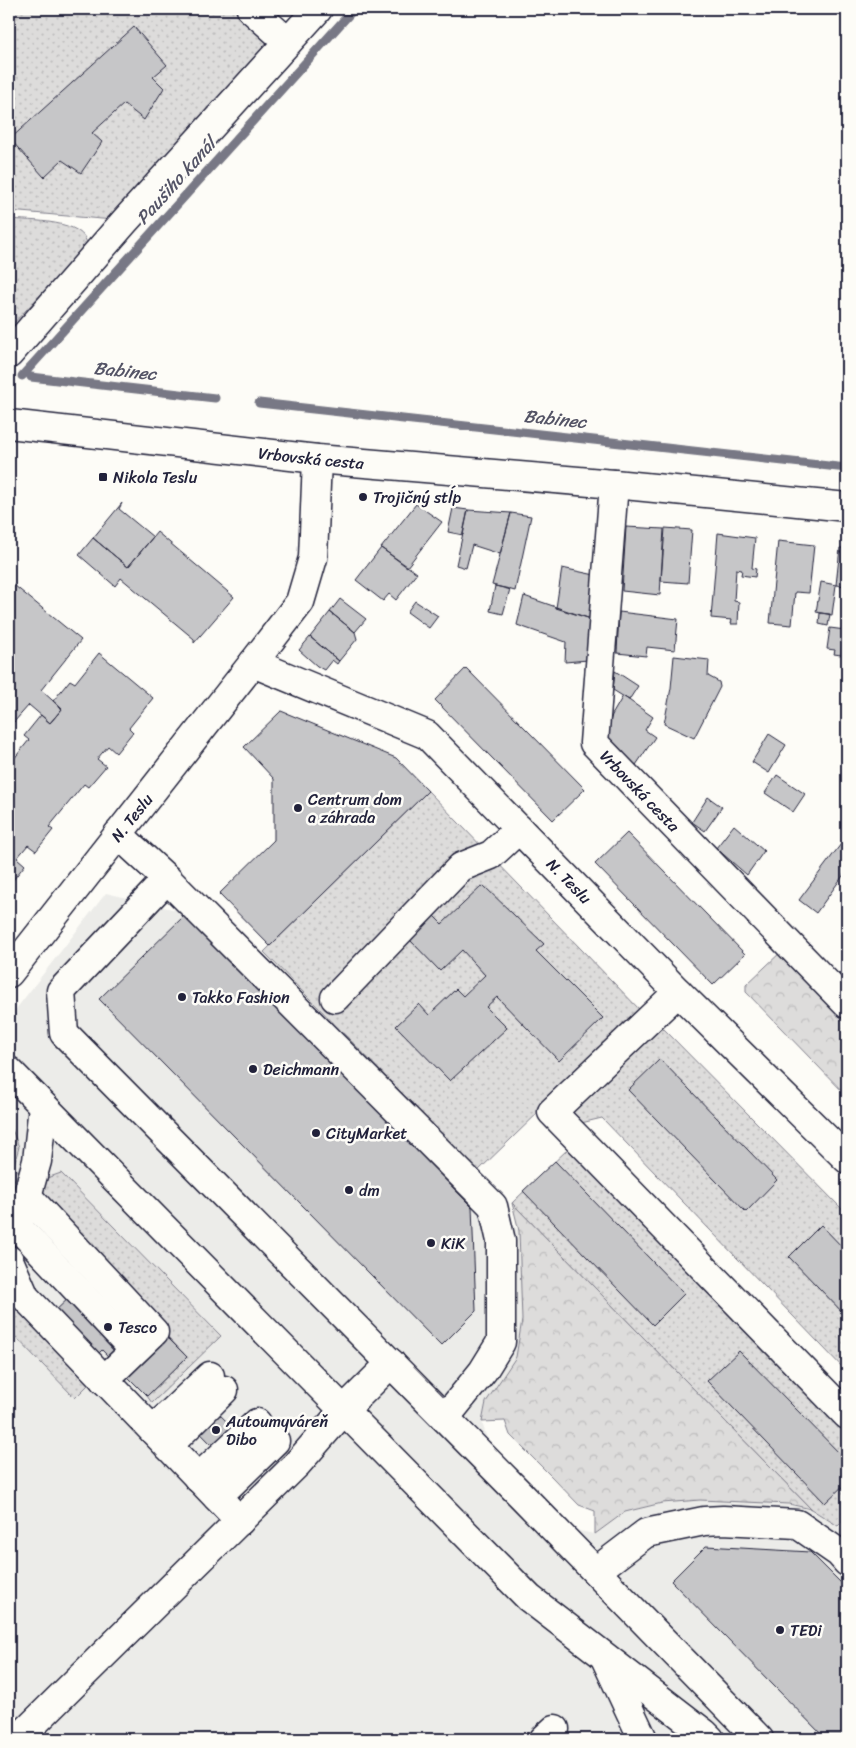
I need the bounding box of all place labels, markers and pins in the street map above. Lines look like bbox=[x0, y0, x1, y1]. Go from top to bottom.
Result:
place label: Nikola Teslu bbox=[113, 463, 198, 492]
marker: Nikola Teslu bbox=[97, 471, 109, 483]
place label: Trojičný stĺp bbox=[373, 483, 462, 512]
marker: Trojičný stĺp bbox=[357, 491, 369, 503]
place label: Centrum dom a záhrada bbox=[308, 785, 402, 832]
marker: Centrum dom a záhrada bbox=[292, 802, 304, 814]
place label: Takko Fashion bbox=[192, 983, 290, 1012]
marker: Takko Fashion bbox=[176, 991, 188, 1003]
place label: Deichmann bbox=[263, 1055, 340, 1084]
marker: Deichmann bbox=[247, 1063, 259, 1075]
place label: CityMarket bbox=[326, 1119, 407, 1148]
marker: CityMarket bbox=[310, 1127, 322, 1139]
place label: dm bbox=[359, 1176, 380, 1205]
marker: dm bbox=[343, 1184, 355, 1196]
place label: KiK bbox=[441, 1229, 466, 1258]
marker: KiK bbox=[425, 1237, 437, 1249]
place label: Tesco bbox=[118, 1313, 157, 1342]
marker: Tesco bbox=[102, 1321, 114, 1333]
place label: Autoumyváreň Dibo bbox=[225, 1407, 329, 1454]
marker: Autoumyváreň Dibo bbox=[210, 1424, 222, 1436]
place label: TEDi bbox=[790, 1616, 822, 1645]
marker: TEDi bbox=[774, 1624, 786, 1636]

